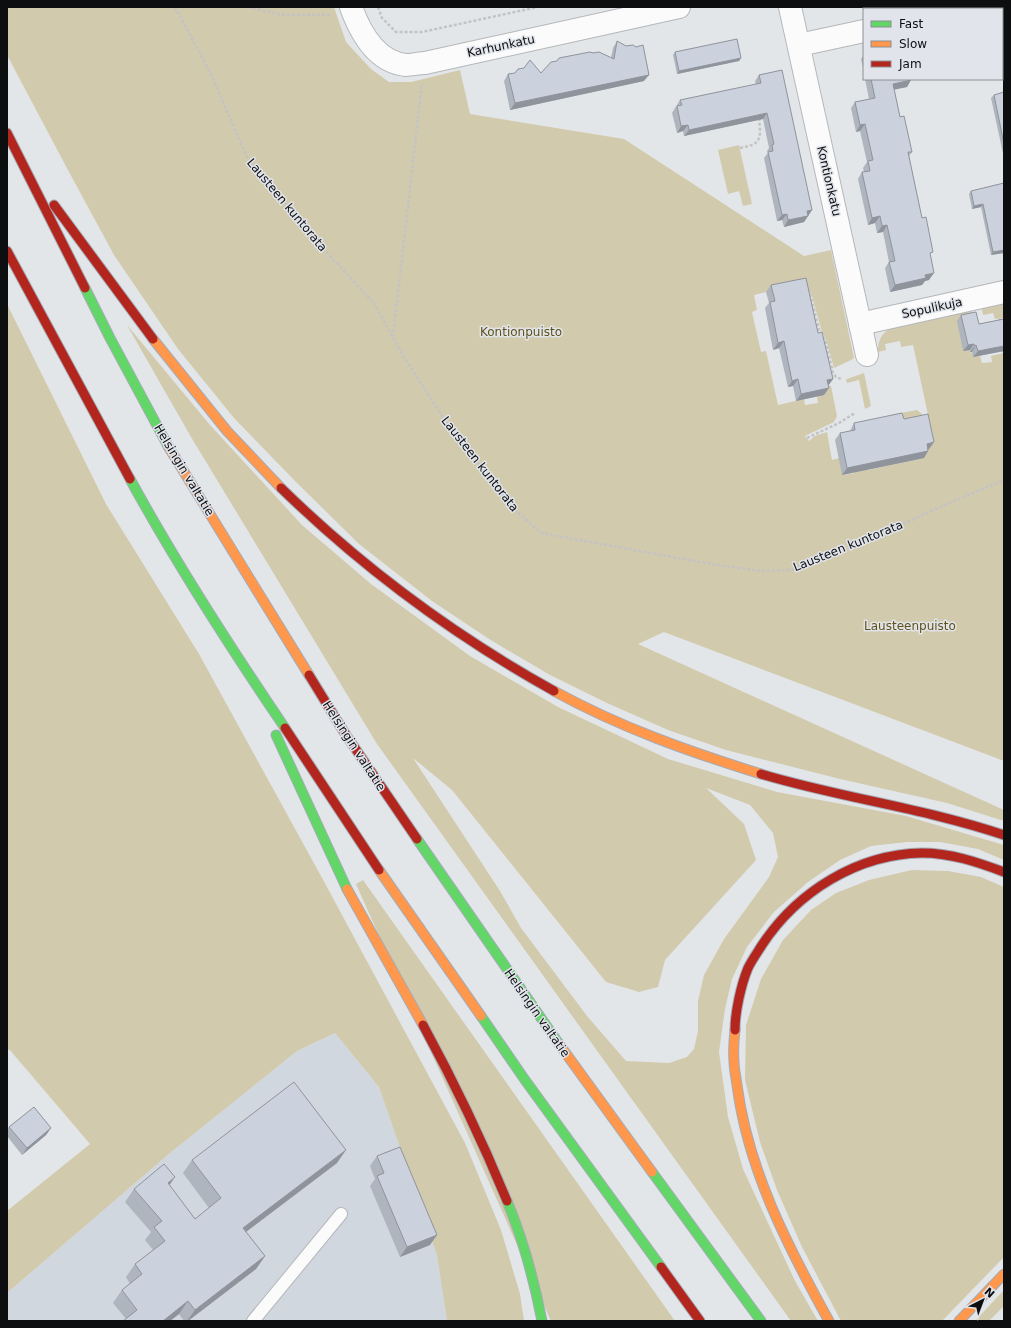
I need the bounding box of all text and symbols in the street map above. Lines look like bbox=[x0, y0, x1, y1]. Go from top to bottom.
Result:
legend bbox=[863, 8, 1003, 80]
text: Fast bbox=[899, 17, 923, 31]
street label: Karhunkatu bbox=[466, 32, 536, 60]
text: Slow bbox=[899, 37, 927, 51]
text: Jam bbox=[898, 57, 922, 71]
street label: Kontionkatu bbox=[814, 145, 844, 217]
street label: Lausteen kuntorata bbox=[244, 156, 330, 254]
street label: Sopulikuja bbox=[900, 295, 964, 321]
park label: Kontionpuisto bbox=[480, 325, 562, 339]
street label: Lausteen kuntorata bbox=[438, 414, 522, 514]
street label: Helsingin valtatie bbox=[151, 422, 217, 518]
street label: Lausteen kuntorata bbox=[791, 518, 905, 574]
park label: Lausteenpuisto bbox=[864, 619, 956, 633]
street label: Helsingin valtatie bbox=[320, 698, 388, 794]
street label: Helsingin valtatie bbox=[501, 966, 573, 1060]
north arrow bbox=[963, 1280, 1003, 1320]
text: N bbox=[982, 1285, 997, 1301]

